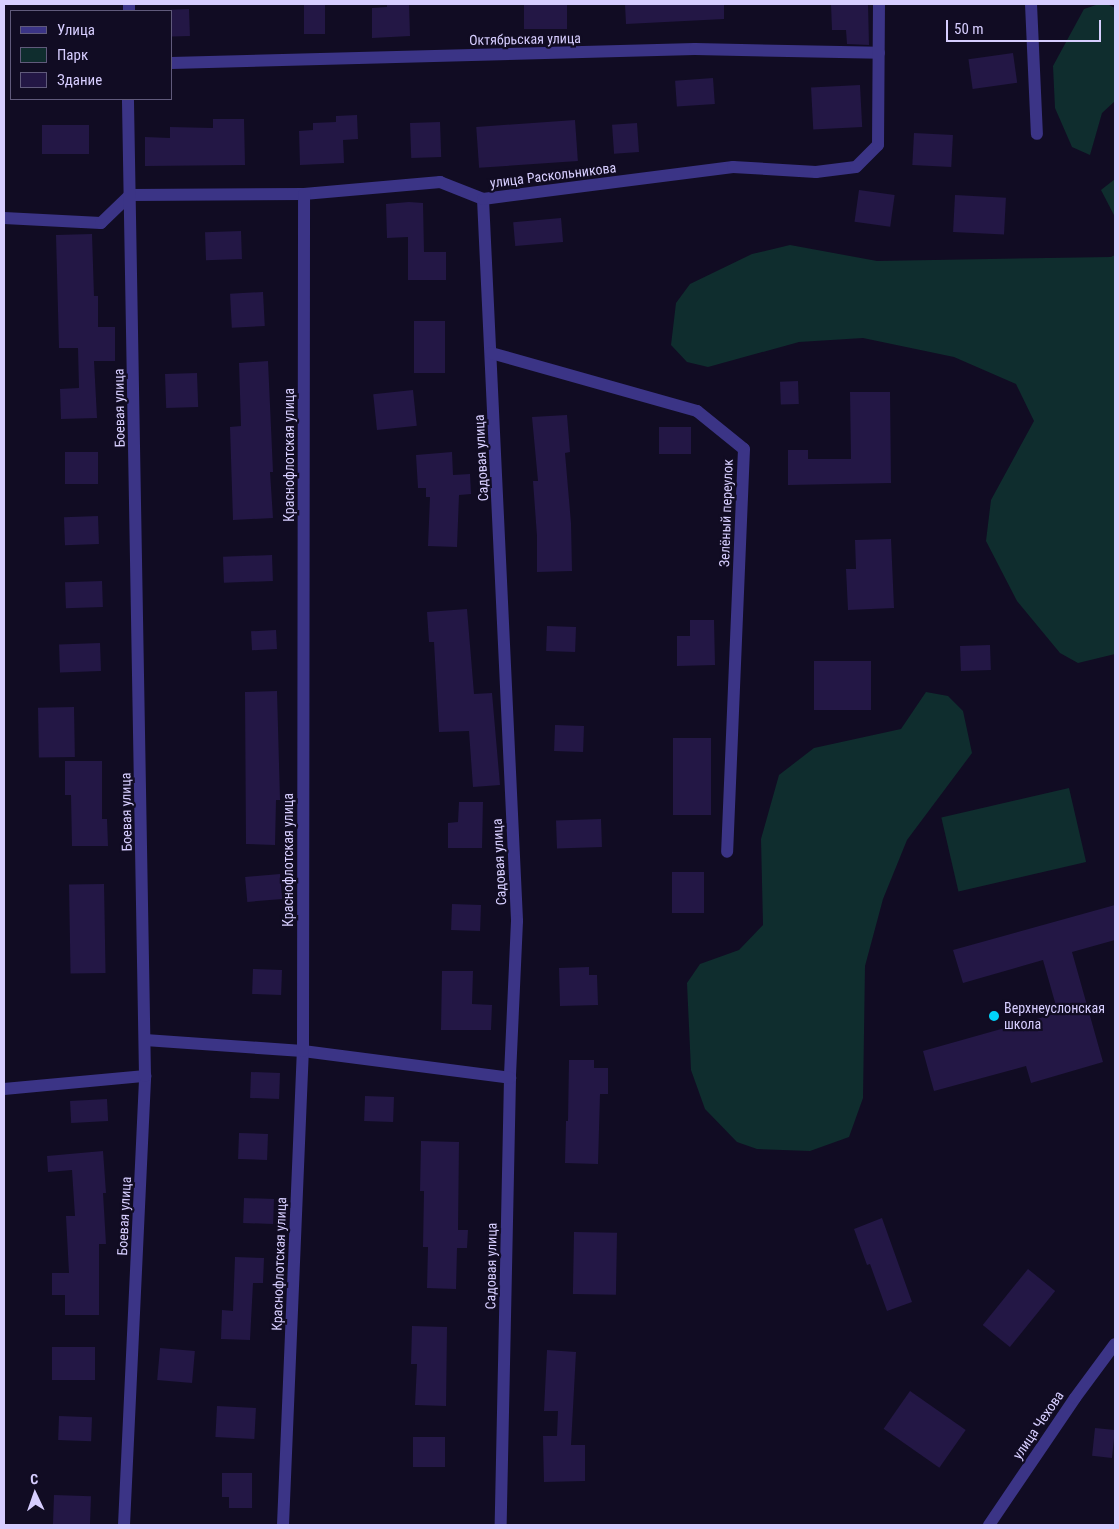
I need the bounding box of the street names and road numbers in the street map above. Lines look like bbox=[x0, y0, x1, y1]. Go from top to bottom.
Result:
street label: Октябрьская улица bbox=[469, 30, 581, 48]
street label: улица Раскольникова bbox=[489, 159, 617, 191]
street label: Боевая улица bbox=[110, 368, 128, 448]
street label: Краснофлотская улица bbox=[281, 388, 297, 522]
street label: Садовая улица bbox=[470, 414, 492, 502]
street label: Зелёный переулок bbox=[716, 459, 736, 567]
street label: Боевая улица bbox=[117, 772, 135, 852]
street label: Краснофлотская улица bbox=[280, 793, 296, 927]
street label: Садовая улица bbox=[488, 818, 510, 906]
street label: Боевая улица bbox=[114, 1176, 134, 1256]
street label: Краснофлотская улица bbox=[268, 1197, 290, 1331]
street label: Садовая улица bbox=[482, 1222, 500, 1310]
street label: улица Чехова bbox=[1009, 1388, 1067, 1462]

